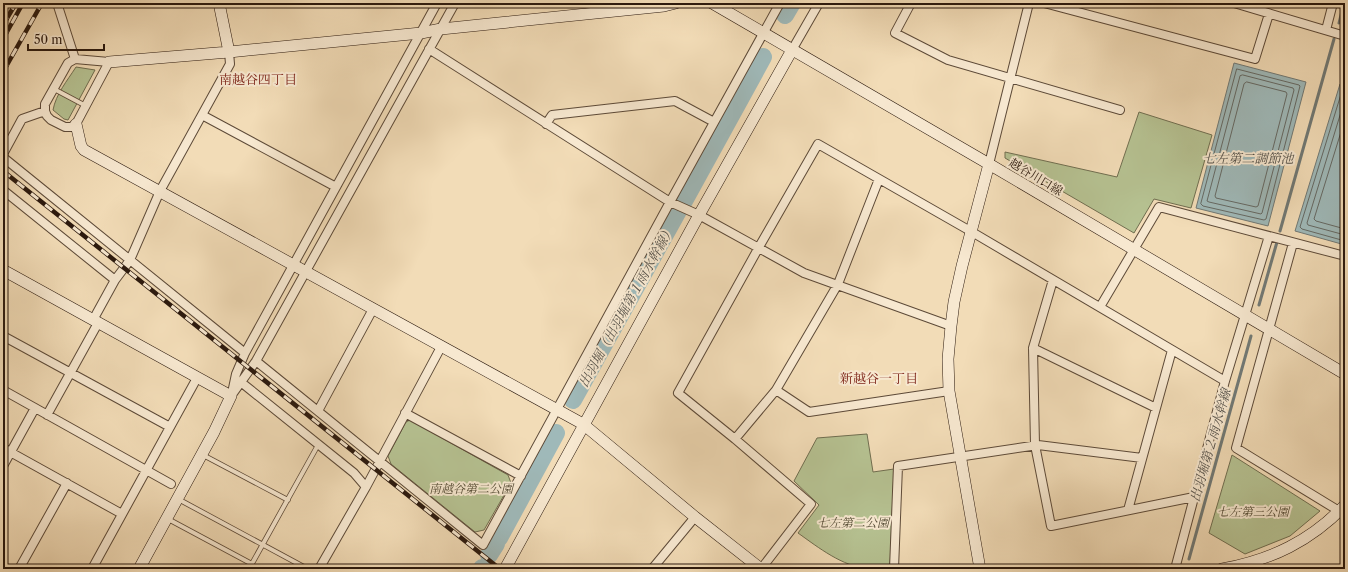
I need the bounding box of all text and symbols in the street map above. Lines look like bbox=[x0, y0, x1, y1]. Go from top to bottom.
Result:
scale bar bbox=[28, 26, 104, 52]
text: 50 m bbox=[34, 32, 63, 47]
district label: 南越谷四丁目 bbox=[219, 71, 297, 87]
water label: 七左第二調節池 bbox=[1202, 150, 1295, 166]
street label: 越谷川口線 bbox=[1007, 155, 1066, 198]
water label: 出羽堀（出羽堀第１雨水幹線） bbox=[575, 223, 677, 389]
district label: 新越谷一丁目 bbox=[840, 370, 918, 386]
water label: 出羽堀第２雨水幹線 bbox=[1186, 385, 1234, 503]
park label: 南越谷第二公園 bbox=[429, 481, 515, 496]
park label: 七左第三公園 bbox=[1217, 504, 1291, 519]
park label: 七左第二公園 bbox=[817, 515, 891, 530]

